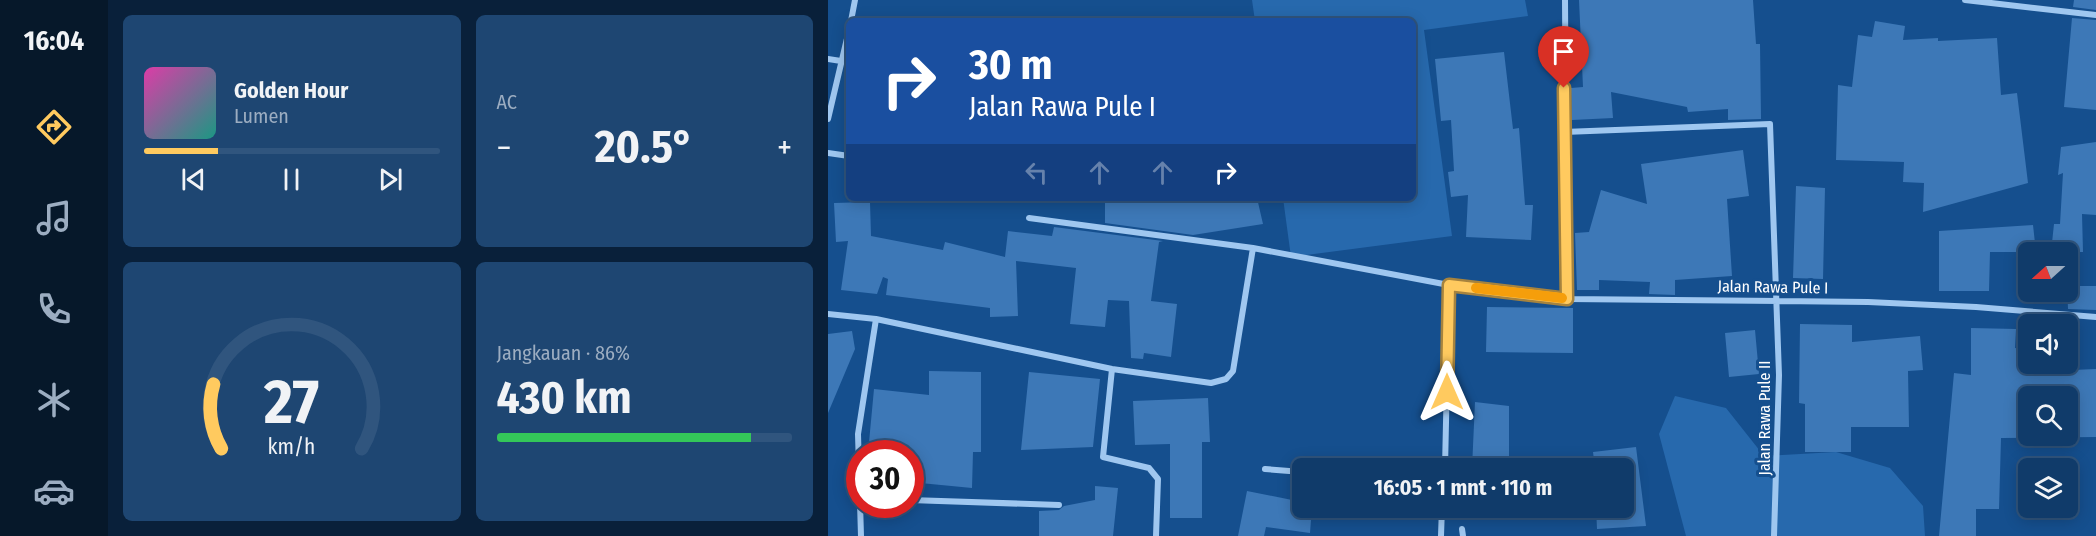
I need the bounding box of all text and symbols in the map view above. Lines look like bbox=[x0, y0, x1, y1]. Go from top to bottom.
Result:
text: 16:04 bbox=[24, 25, 84, 57]
pin bbox=[1538, 26, 1589, 88]
icon: arrive bbox=[1547, 35, 1580, 68]
text: 30 m bbox=[969, 40, 1053, 90]
icon: right bbox=[870, 42, 948, 120]
text: Golden Hour bbox=[234, 77, 348, 104]
text: AC bbox=[497, 90, 517, 114]
text: Jalan Rawa Pule I bbox=[969, 91, 1156, 123]
text: Lumen bbox=[234, 104, 289, 128]
icon: directions bbox=[33, 106, 75, 148]
text: 20.5° bbox=[595, 120, 694, 174]
text: − bbox=[497, 128, 511, 168]
text: + bbox=[777, 128, 792, 168]
icon: left bbox=[1020, 156, 1053, 189]
icon: ahead bbox=[1083, 156, 1116, 189]
icon: ahead bbox=[1146, 156, 1179, 189]
icon: right bbox=[1209, 156, 1242, 189]
icon: previous bbox=[177, 163, 210, 196]
icon: pause bbox=[275, 163, 308, 196]
icon: next bbox=[374, 163, 407, 196]
icon: music bbox=[33, 197, 75, 239]
north arrow bbox=[2018, 242, 2078, 302]
map controls bbox=[2018, 242, 2078, 518]
street label: Jalan Rawa Pule I bbox=[1717, 277, 1829, 297]
icon: phone bbox=[33, 288, 75, 330]
button: sound bbox=[2018, 314, 2078, 374]
text: Jangkauan · 86% bbox=[497, 341, 630, 365]
position arrow bbox=[1415, 360, 1479, 424]
street label: Jalan Rawa Pule II bbox=[1755, 361, 1774, 475]
text: 27 bbox=[263, 365, 319, 440]
text: 430 km bbox=[497, 371, 632, 425]
icon: climate bbox=[33, 379, 75, 421]
button: search bbox=[2018, 386, 2078, 446]
text: km/h bbox=[268, 434, 316, 460]
speed limit sign: 30 bbox=[846, 440, 924, 518]
button: layers bbox=[2018, 458, 2078, 518]
icon: car bbox=[33, 470, 75, 512]
text: 16:05 · 1 mnt · 110 m bbox=[1374, 474, 1552, 501]

